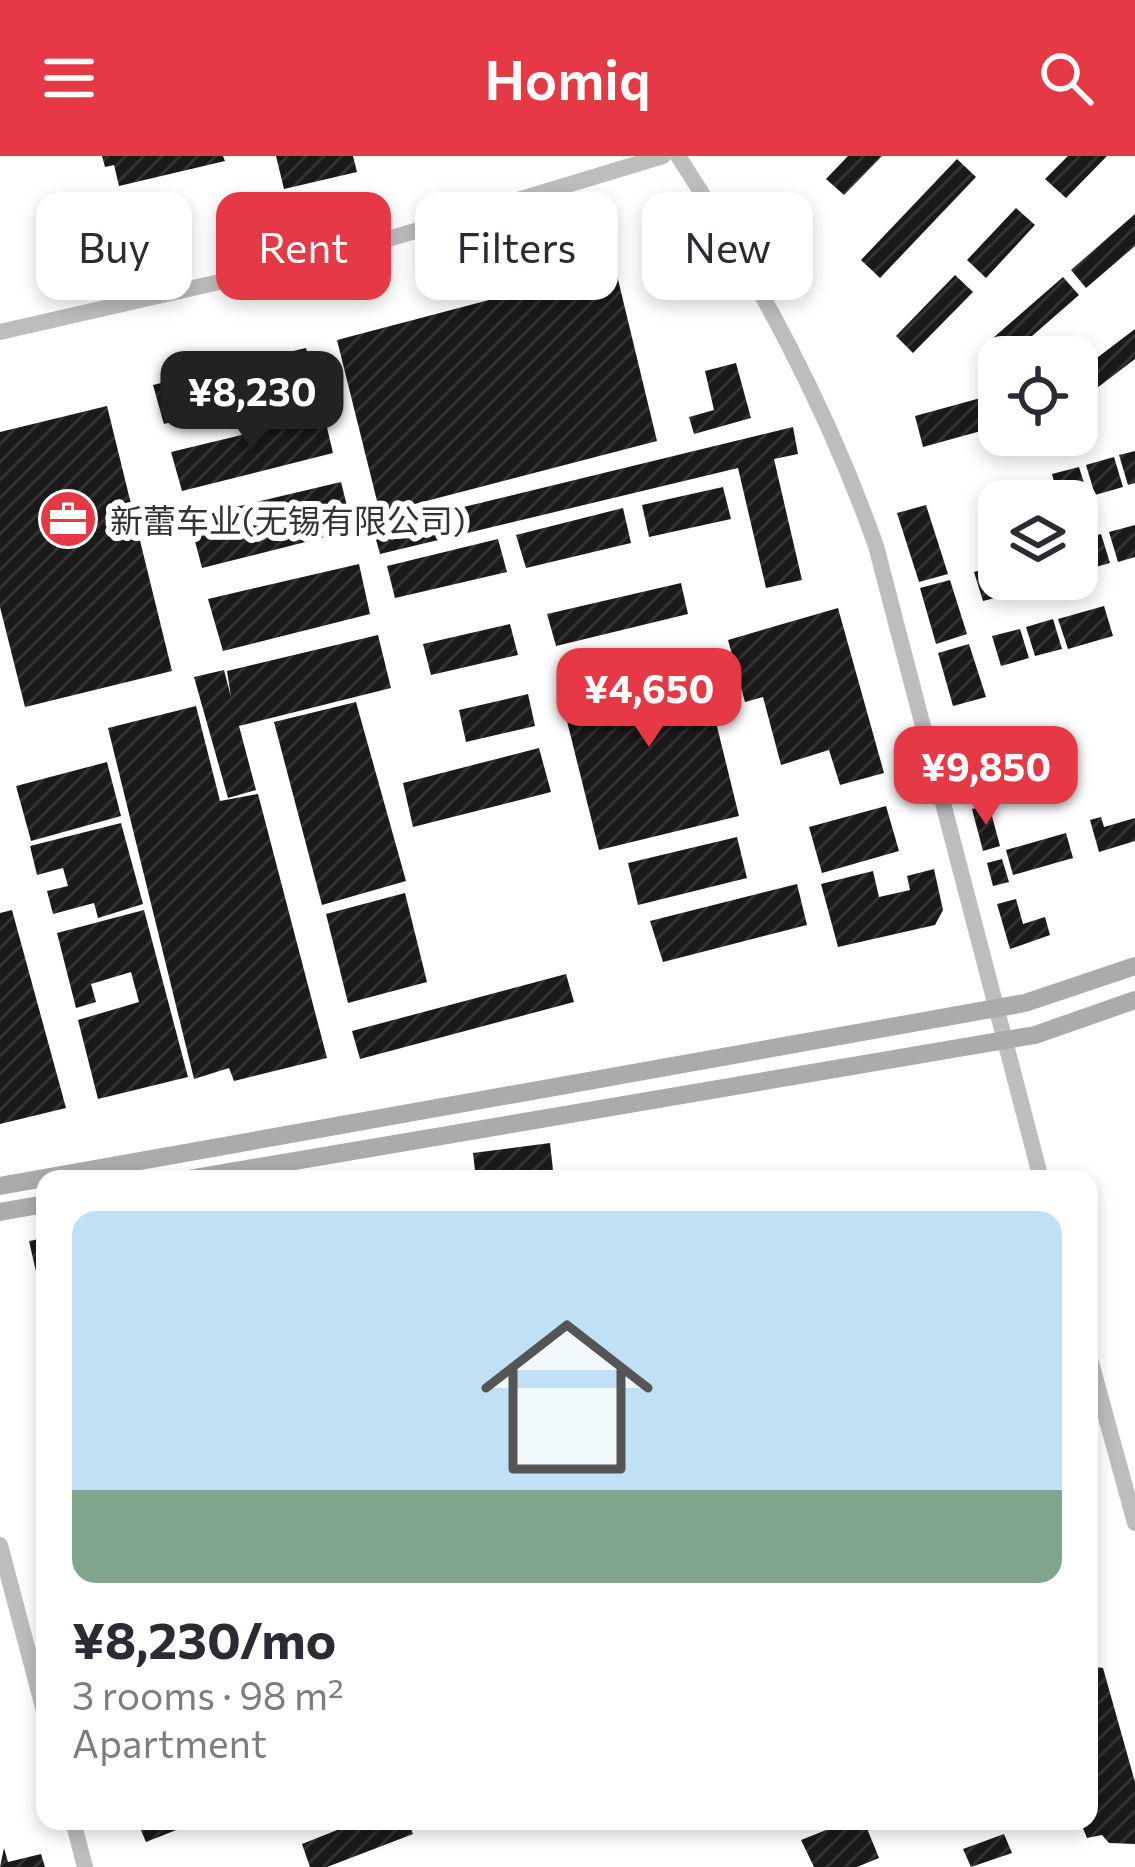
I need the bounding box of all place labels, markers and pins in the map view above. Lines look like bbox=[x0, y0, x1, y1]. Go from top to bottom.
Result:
pin: ¥8,230 bbox=[154, 351, 350, 453]
office icon: 新蕾车业(无锡有限公司) bbox=[37, 488, 99, 550]
place label: 新蕾车业(无锡有限公司) bbox=[110, 499, 465, 540]
pin: ¥4,650 bbox=[551, 648, 747, 750]
pin: ¥9,850 bbox=[888, 726, 1084, 828]

